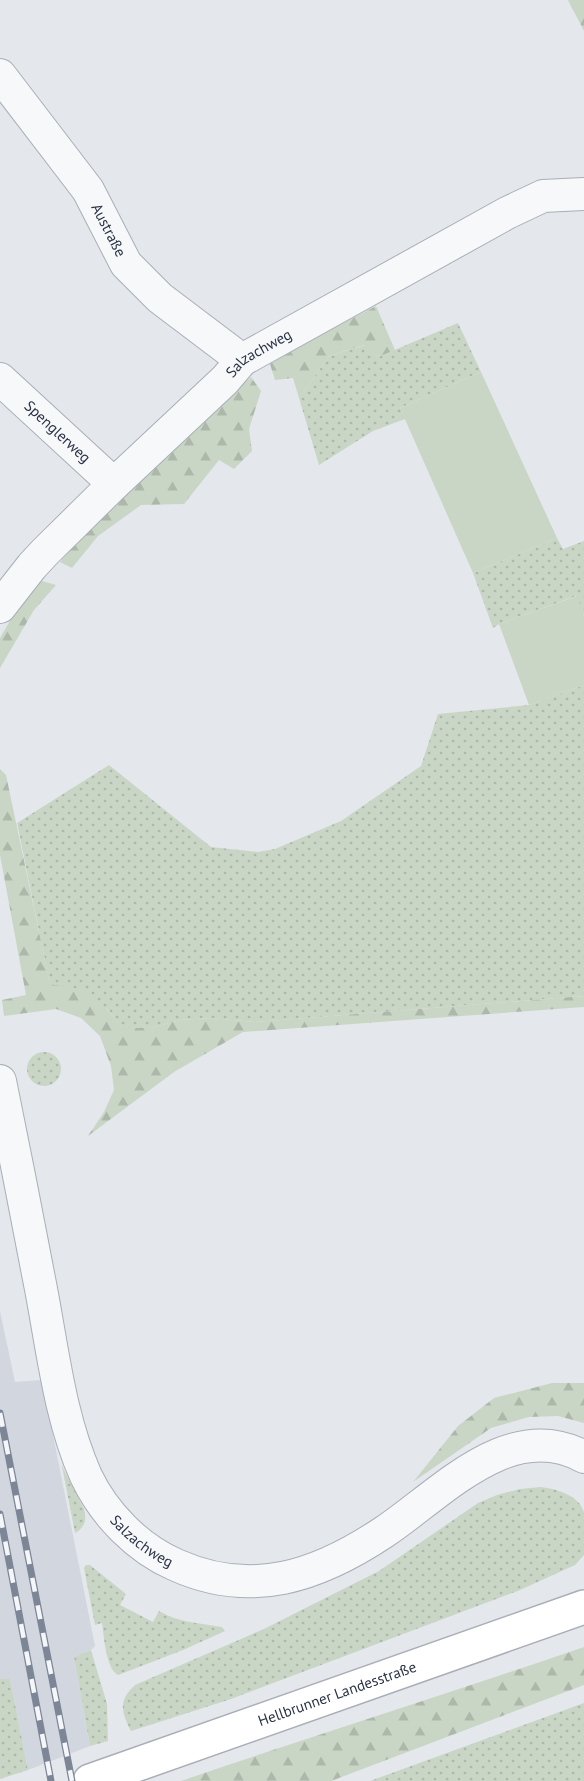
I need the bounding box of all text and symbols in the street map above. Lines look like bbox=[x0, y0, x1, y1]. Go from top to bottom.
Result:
street label: Austraße bbox=[88, 200, 131, 260]
street label: Salzachweg bbox=[221, 324, 295, 381]
street label: Spenglerweg bbox=[21, 396, 95, 467]
street label: Salzachweg bbox=[106, 1511, 177, 1571]
street label: Hellbrunner Landesstraße bbox=[255, 1657, 419, 1730]

